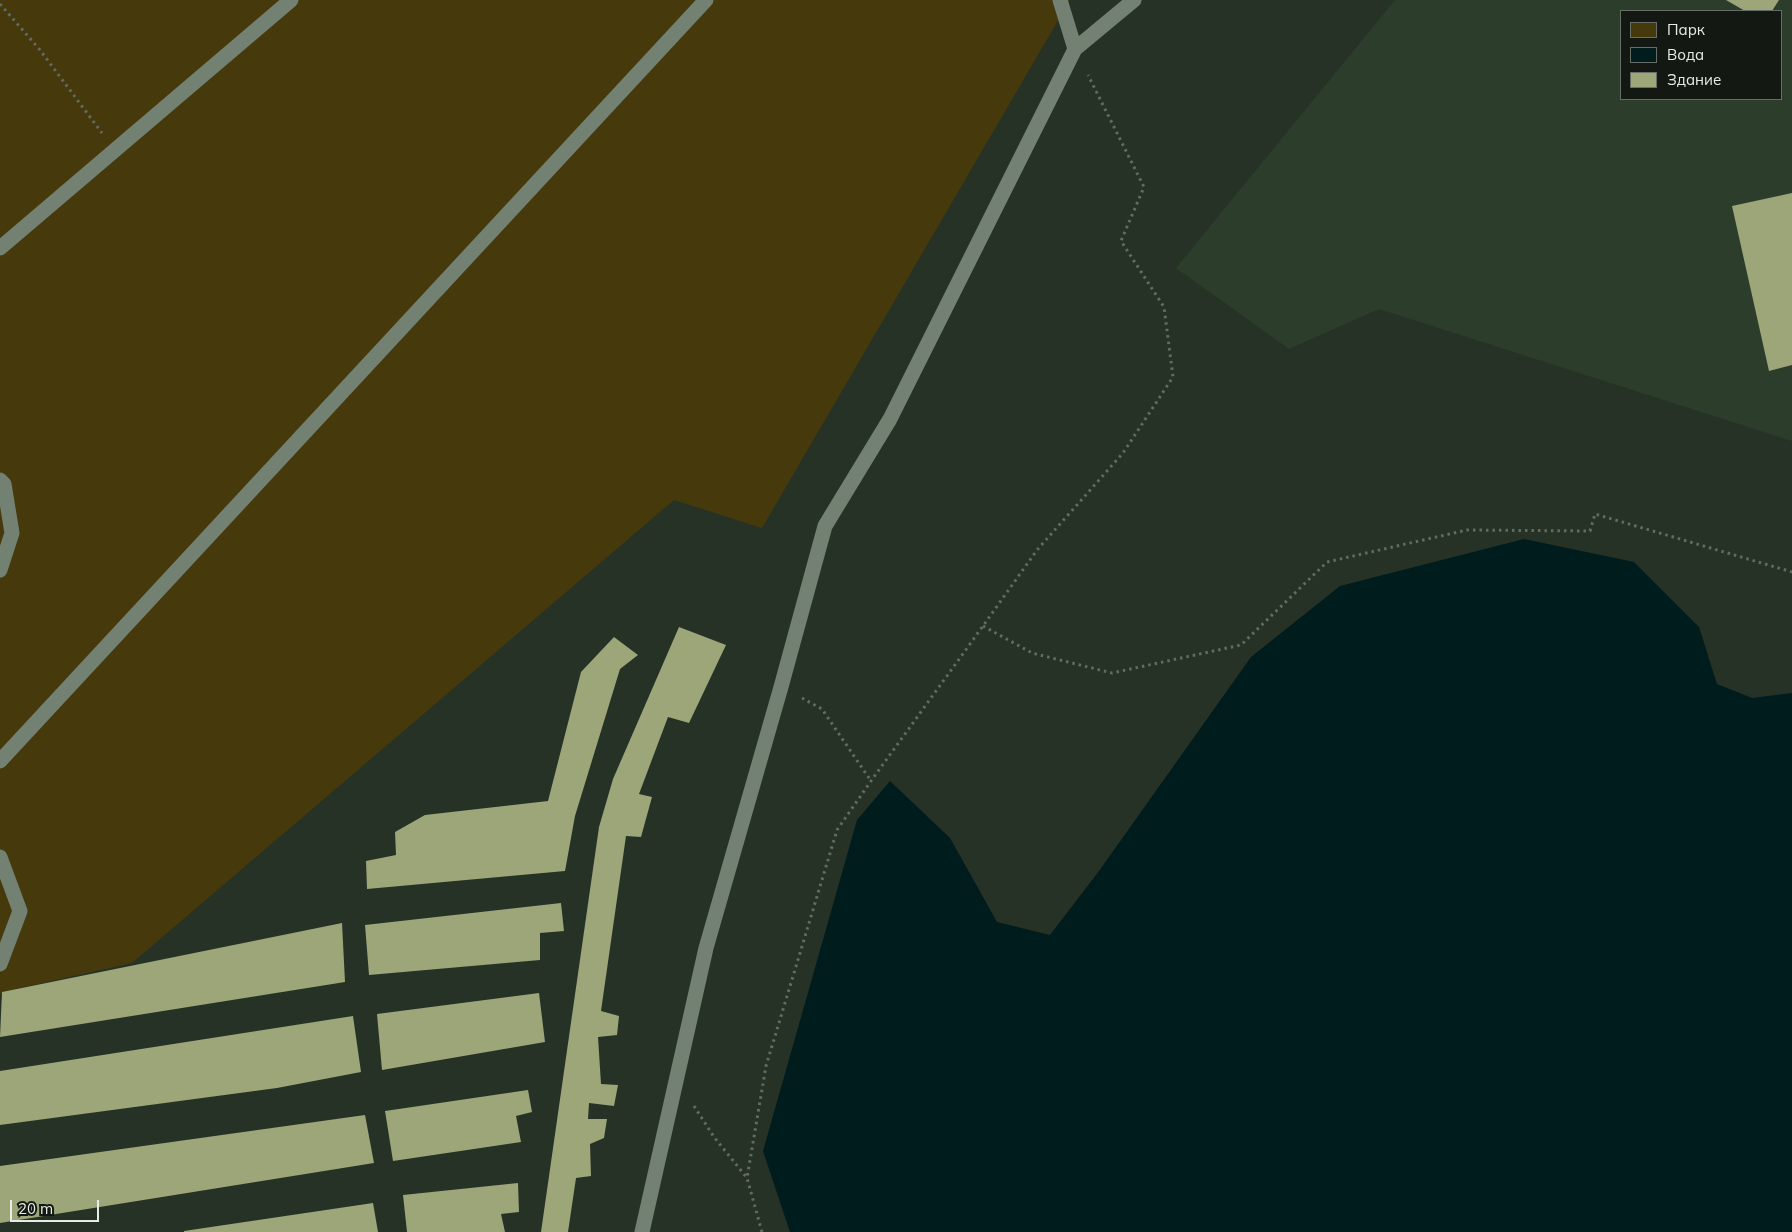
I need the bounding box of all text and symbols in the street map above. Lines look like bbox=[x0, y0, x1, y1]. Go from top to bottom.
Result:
legend bbox=[1620, 10, 1782, 100]
text: Парк bbox=[1667, 20, 1705, 39]
text: Вода bbox=[1667, 45, 1704, 64]
text: Здание bbox=[1667, 70, 1721, 89]
scale bar bbox=[12, 1190, 101, 1222]
text: 20 m bbox=[18, 1199, 53, 1218]

